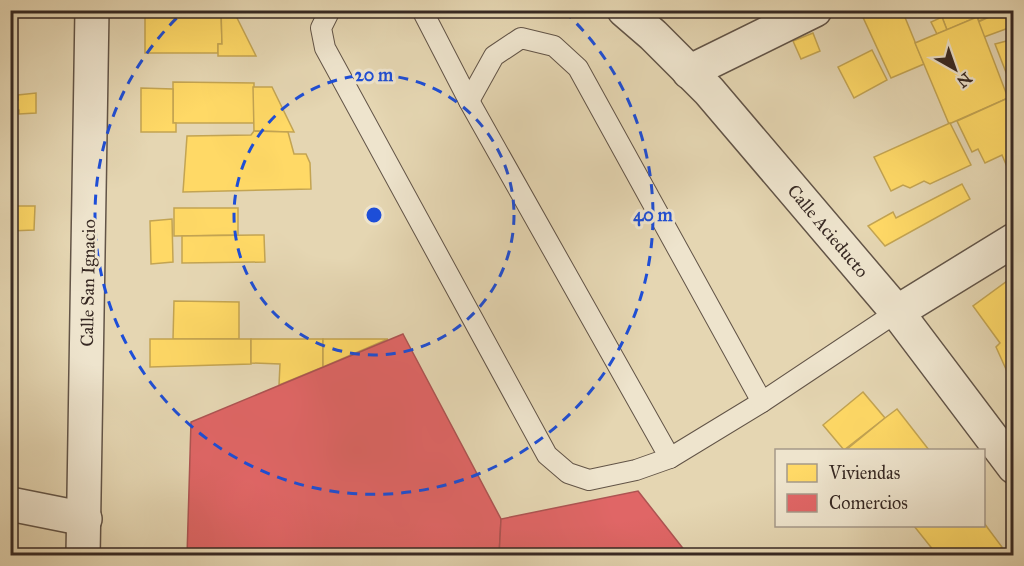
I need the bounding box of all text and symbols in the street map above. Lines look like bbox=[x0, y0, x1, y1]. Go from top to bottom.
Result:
north arrow bbox=[925, 39, 985, 99]
text: 20 m bbox=[355, 64, 394, 86]
text: N bbox=[953, 68, 976, 92]
street label: Calle Acieducto bbox=[783, 180, 873, 282]
text: 40 m bbox=[633, 204, 674, 227]
centre of rings bbox=[364, 205, 384, 225]
street label: Calle San Ignacio bbox=[76, 219, 101, 347]
legend bbox=[775, 449, 985, 527]
text: Viviendas bbox=[828, 462, 900, 484]
text: Comercios bbox=[829, 492, 908, 514]

